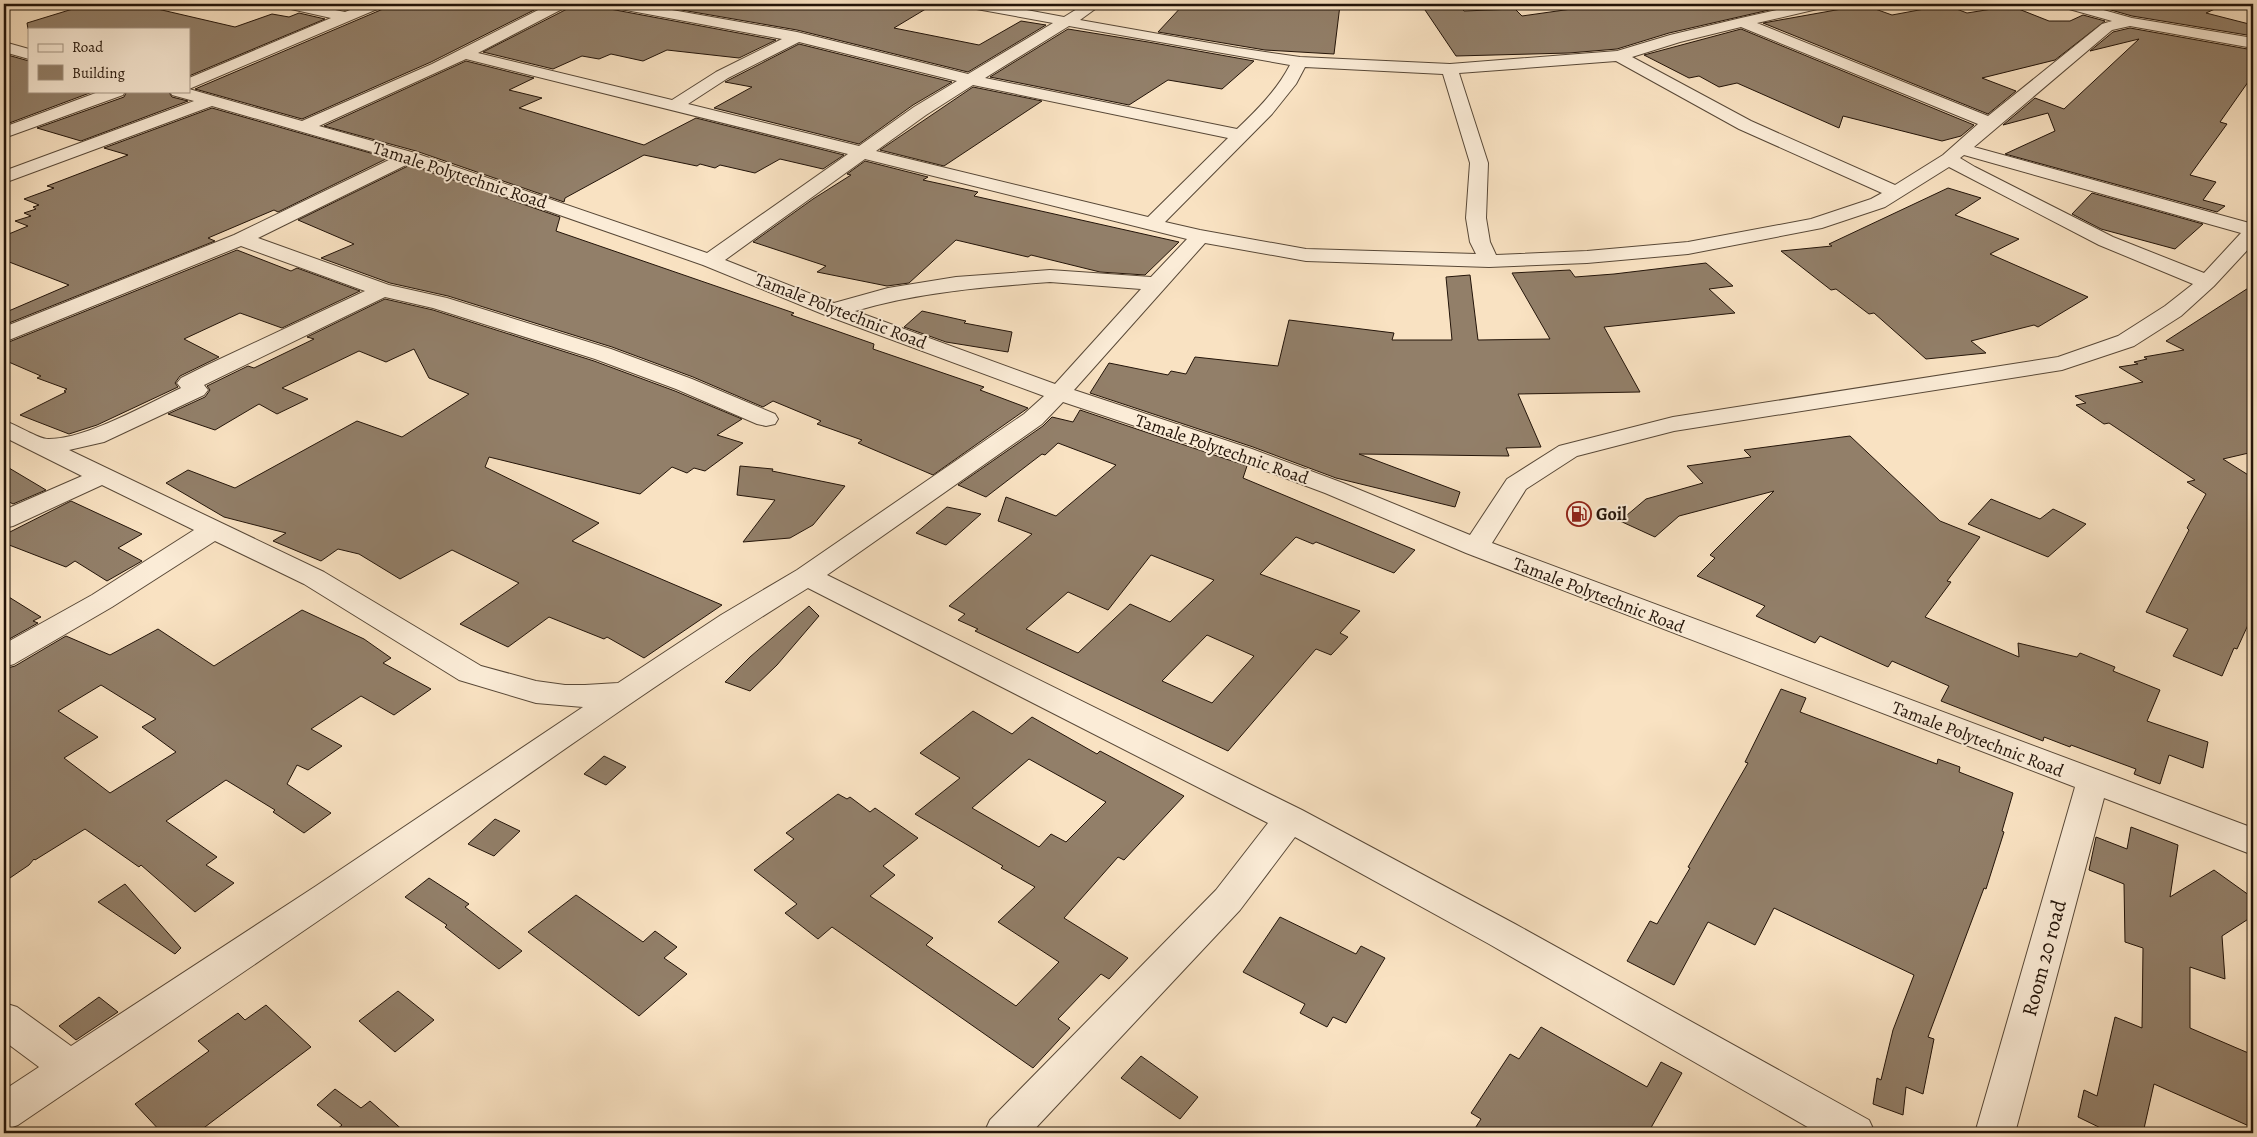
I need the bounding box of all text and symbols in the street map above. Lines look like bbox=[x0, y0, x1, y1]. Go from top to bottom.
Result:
legend bbox=[28, 28, 190, 92]
text: Road bbox=[72, 37, 104, 57]
text: Building bbox=[72, 63, 125, 83]
street label: Tamale Polytechnic Road bbox=[370, 135, 551, 215]
street label: Tamale Polytechnic Road bbox=[752, 267, 931, 355]
street label: Tamale Polytechnic Road bbox=[1132, 408, 1312, 490]
fuel station icon: Goil bbox=[1566, 501, 1592, 527]
place label: Goil bbox=[1596, 502, 1627, 526]
street label: Tamale Polytechnic Road bbox=[1510, 551, 1689, 639]
street label: Tamale Polytechnic Road bbox=[1889, 695, 2068, 783]
street label: Room 20 road bbox=[2015, 896, 2073, 1019]

